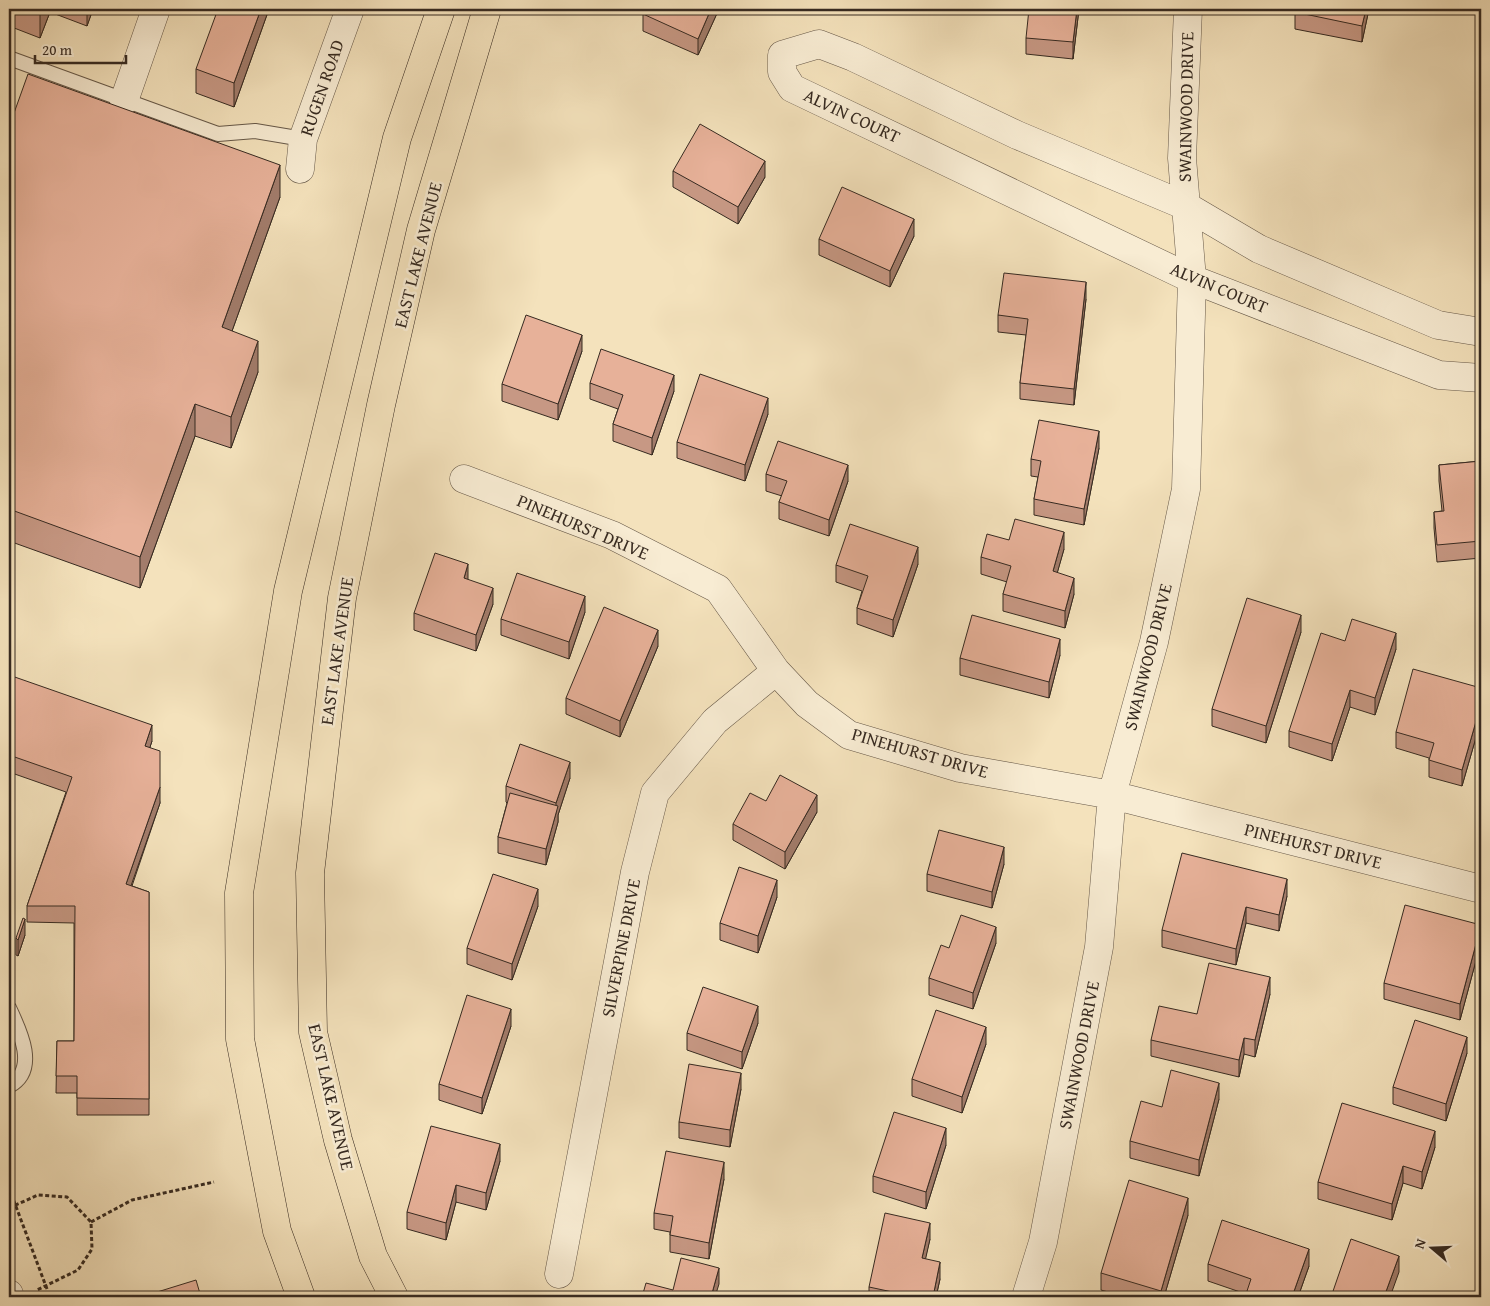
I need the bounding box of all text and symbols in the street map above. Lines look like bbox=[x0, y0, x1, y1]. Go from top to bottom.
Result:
scale bar bbox=[35, 32, 126, 64]
street label: SWAINWOOD DRIVE bbox=[1171, 32, 1200, 182]
street label: RUGEN ROAD bbox=[292, 36, 351, 140]
text: 20 m bbox=[42, 39, 73, 60]
street label: ALVIN COURT bbox=[799, 81, 905, 150]
street label: EAST LAKE AVENUE bbox=[386, 179, 449, 331]
street label: ALVIN COURT bbox=[1166, 255, 1272, 320]
street label: PINEHURST DRIVE bbox=[513, 487, 653, 566]
street label: EAST LAKE AVENUE bbox=[313, 575, 360, 727]
street label: SWAINWOOD DRIVE bbox=[1116, 581, 1179, 733]
street label: PINEHURST DRIVE bbox=[849, 720, 992, 785]
street label: PINEHURST DRIVE bbox=[1242, 815, 1385, 876]
street label: SILVERPINE DRIVE bbox=[594, 876, 647, 1019]
street label: SWAINWOOD DRIVE bbox=[1051, 979, 1106, 1131]
street label: EAST LAKE AVENUE bbox=[302, 1021, 361, 1173]
north arrow bbox=[1408, 1224, 1458, 1274]
text: N bbox=[1409, 1235, 1431, 1251]

